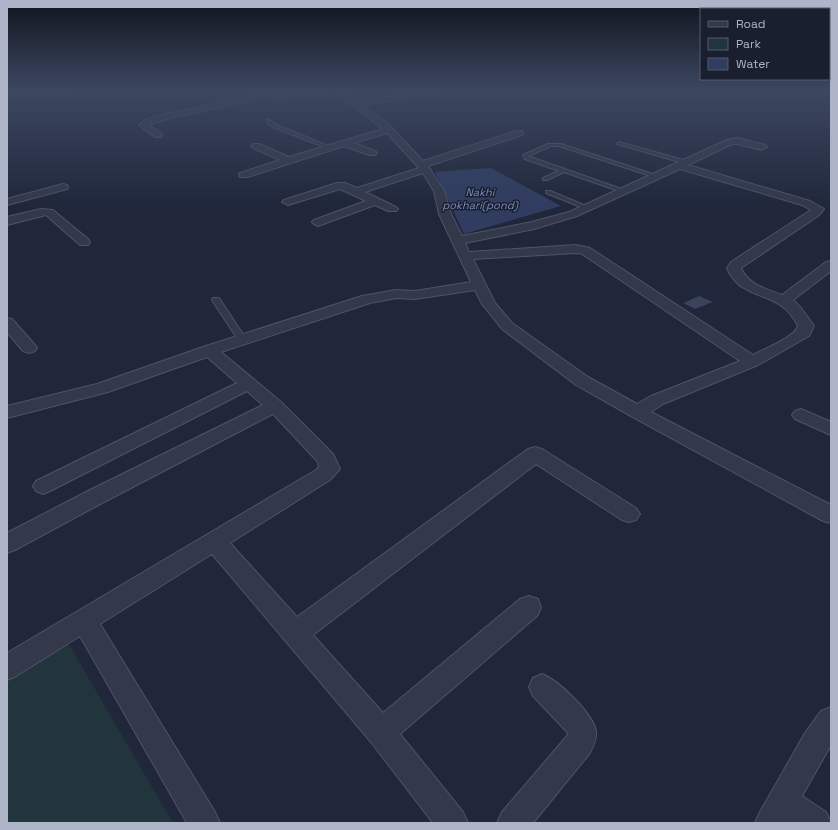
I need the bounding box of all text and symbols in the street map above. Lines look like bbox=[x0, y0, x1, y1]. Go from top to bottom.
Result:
legend bbox=[700, 8, 830, 80]
text: Road bbox=[736, 16, 765, 32]
text: Park bbox=[736, 36, 761, 52]
text: Water bbox=[736, 56, 770, 72]
water label: Nakhi pokhari(pond) bbox=[442, 185, 519, 212]

